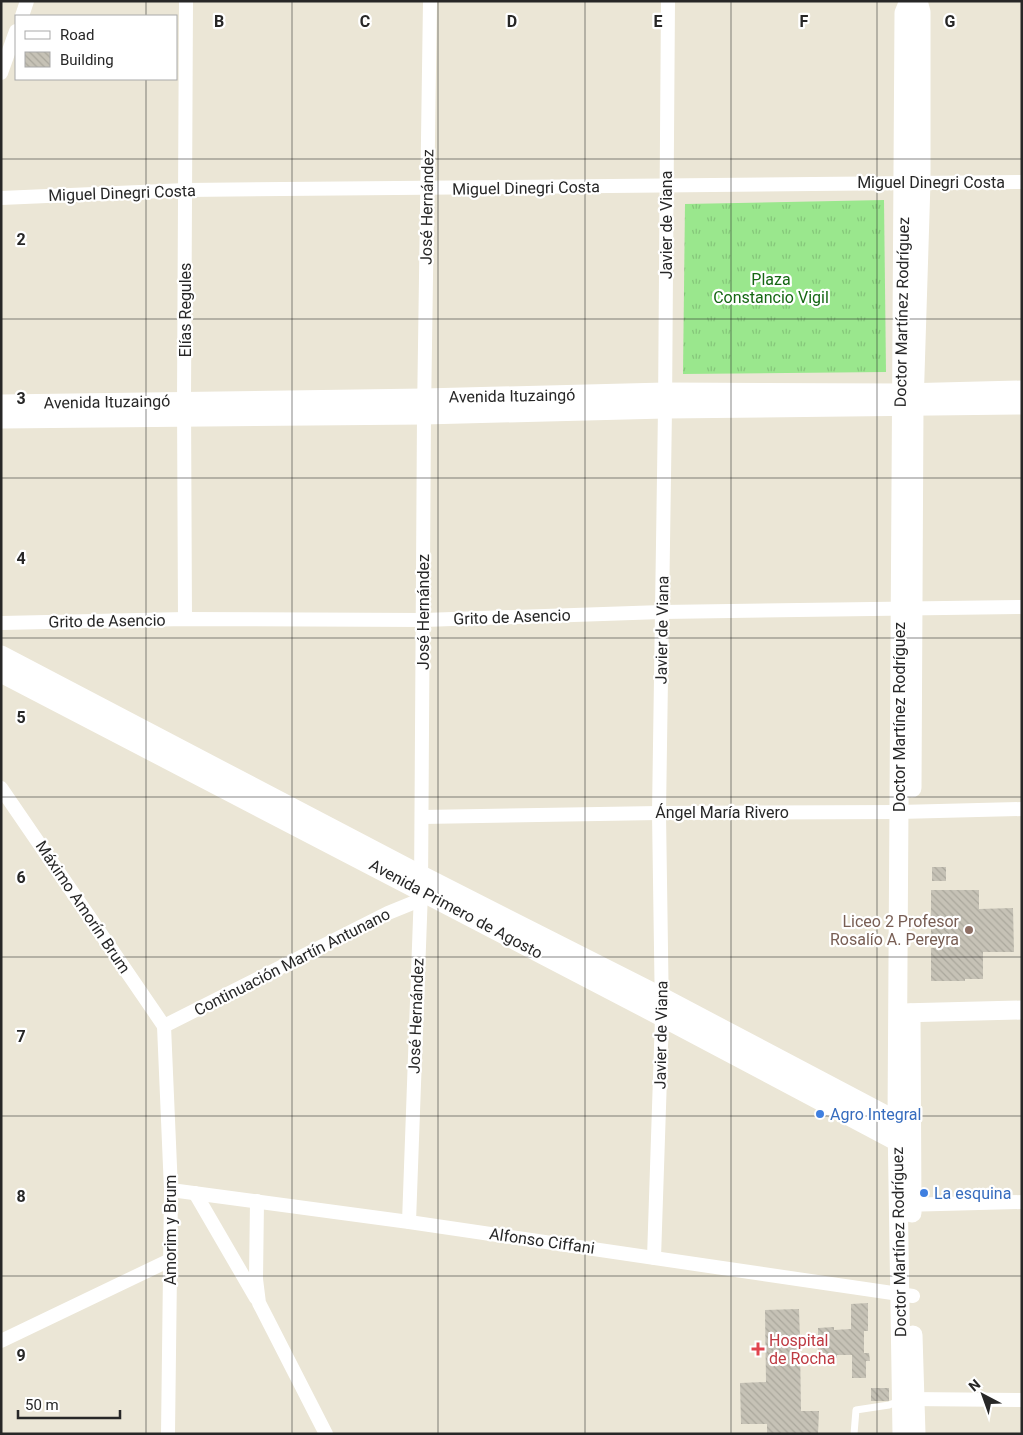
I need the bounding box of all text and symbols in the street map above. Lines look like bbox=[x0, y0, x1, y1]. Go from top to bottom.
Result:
text: B bbox=[214, 12, 224, 31]
text: C bbox=[360, 12, 370, 31]
text: D bbox=[507, 12, 517, 31]
text: E bbox=[654, 12, 663, 31]
text: F bbox=[800, 12, 809, 31]
text: G bbox=[945, 12, 956, 31]
legend bbox=[15, 15, 178, 80]
text: Road bbox=[60, 26, 94, 44]
text: Building bbox=[60, 51, 114, 69]
street label: José Hernández bbox=[416, 149, 438, 265]
street label: Javier de Viana bbox=[657, 171, 676, 279]
street label: Miguel Dinegri Costa bbox=[857, 173, 1005, 192]
street label: Miguel Dinegri Costa bbox=[452, 177, 600, 199]
street label: Miguel Dinegri Costa bbox=[48, 181, 196, 205]
street label: Doctor Martínez Rodríguez bbox=[891, 217, 913, 407]
text: 2 bbox=[16, 230, 26, 249]
street label: Elías Regules bbox=[176, 263, 195, 357]
park label: Plaza Constancio Vigil bbox=[713, 270, 829, 307]
street label: Avenida Ituzaingó bbox=[449, 385, 575, 407]
text: 3 bbox=[16, 389, 26, 408]
street label: Avenida Ituzaingó bbox=[44, 391, 170, 413]
text: 4 bbox=[16, 549, 26, 568]
street label: José Hernández bbox=[414, 554, 433, 670]
street label: Javier de Viana bbox=[652, 575, 672, 685]
street label: Grito de Asencio bbox=[453, 605, 571, 629]
street label: Grito de Asencio bbox=[48, 610, 166, 632]
street label: Doctor Martínez Rodríguez bbox=[890, 622, 909, 812]
text: 5 bbox=[16, 708, 26, 727]
street label: Ángel María Rivero bbox=[655, 803, 789, 822]
street label: Máximo Amorín Brum bbox=[32, 837, 134, 977]
street label: Avenida Primero de Agosto bbox=[366, 855, 546, 963]
text: 6 bbox=[16, 868, 26, 887]
street label: Continuación Martín Antunano bbox=[191, 904, 393, 1020]
place label: Liceo 2 Profesor Rosalío A. Pereyra bbox=[830, 912, 960, 949]
marker: Liceo 2 Profesor Rosalío A. Pereyra bbox=[963, 924, 975, 936]
street label: José Hernández bbox=[404, 958, 428, 1074]
street label: Javier de Viana bbox=[651, 980, 671, 1090]
text: 7 bbox=[16, 1027, 26, 1046]
place label: Agro Integral bbox=[830, 1105, 921, 1124]
marker: Agro Integral bbox=[814, 1108, 826, 1120]
street label: Doctor Martínez Rodríguez bbox=[888, 1147, 910, 1337]
street label: Amorim y Brum bbox=[161, 1175, 180, 1285]
place label: La esquina bbox=[934, 1184, 1011, 1203]
text: 8 bbox=[16, 1187, 26, 1206]
marker: La esquina bbox=[918, 1187, 930, 1199]
street label: Alfonso Ciffani bbox=[488, 1224, 596, 1258]
place label: Hospital de Rocha bbox=[769, 1331, 835, 1368]
marker: Hospital de Rocha bbox=[751, 1342, 765, 1356]
text: 9 bbox=[16, 1346, 26, 1365]
north arrow bbox=[958, 1370, 1008, 1420]
text: N bbox=[965, 1376, 983, 1394]
scale bar bbox=[18, 1388, 120, 1420]
text: 50 m bbox=[25, 1396, 59, 1414]

